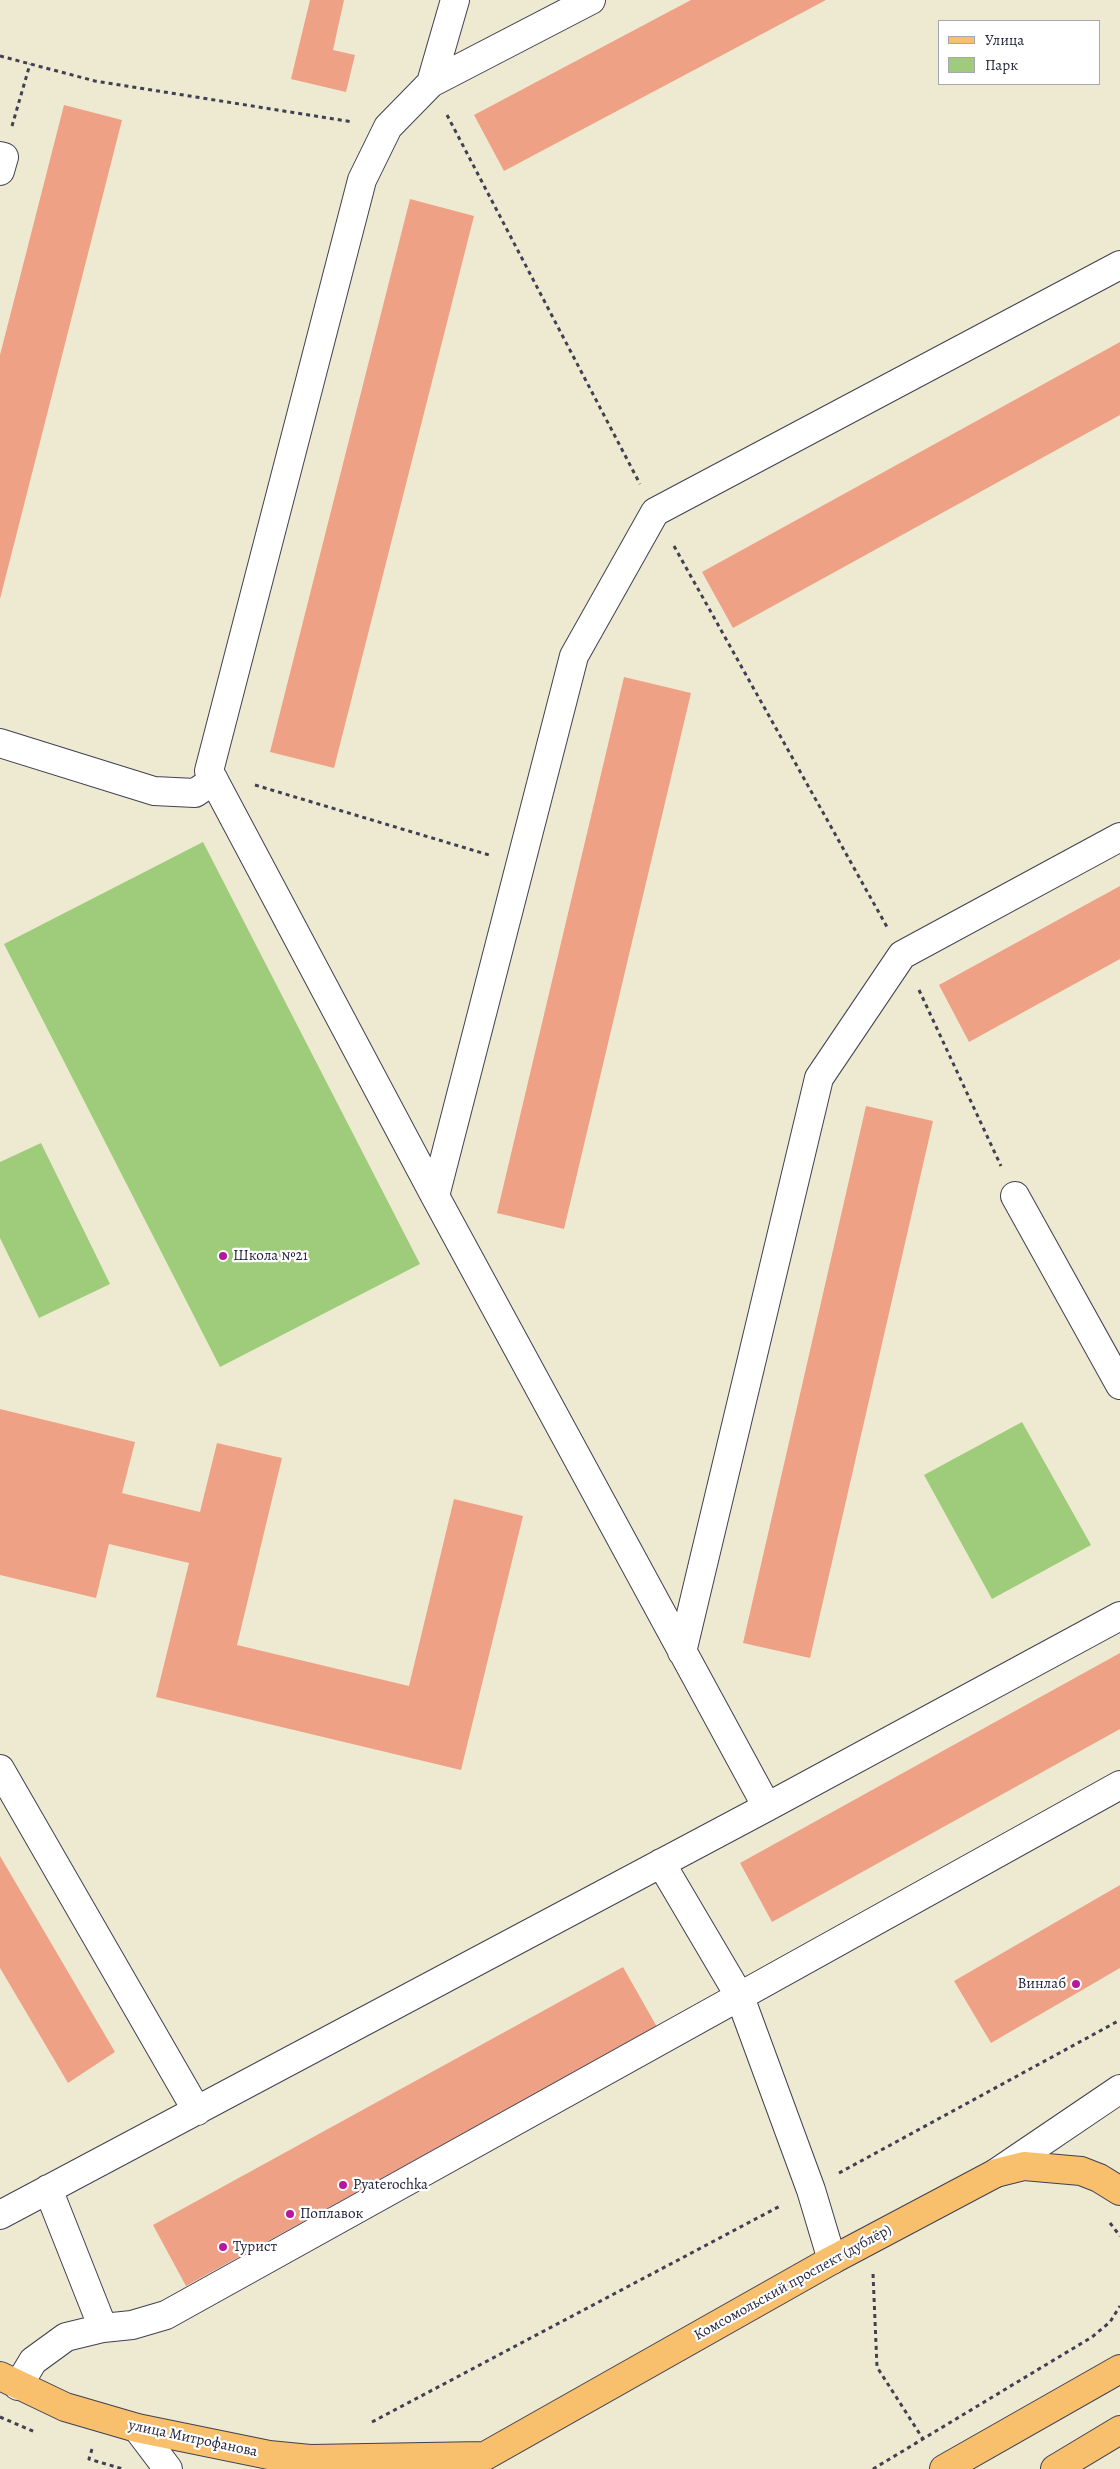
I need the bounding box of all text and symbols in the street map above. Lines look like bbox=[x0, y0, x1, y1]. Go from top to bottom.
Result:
legend bbox=[938, 20, 1100, 85]
text: Улица bbox=[985, 30, 1024, 50]
text: Парк bbox=[985, 55, 1018, 75]
place label: Школа №21 bbox=[233, 1247, 308, 1265]
marker: Школа №21 bbox=[217, 1250, 229, 1262]
place label: Винлаб bbox=[1017, 1975, 1066, 1993]
marker: Винлаб bbox=[1070, 1978, 1082, 1990]
place label: Pyaterochka bbox=[353, 2176, 428, 2194]
marker: Pyaterochka bbox=[337, 2179, 349, 2191]
place label: Поплавок bbox=[300, 2205, 363, 2223]
marker: Поплавок bbox=[284, 2208, 296, 2220]
street label: Комсомольский проспект (дублёр) bbox=[691, 2221, 895, 2345]
place label: Турист bbox=[233, 2238, 277, 2256]
marker: Турист bbox=[217, 2241, 229, 2253]
street label: улица Митрофанова bbox=[127, 2417, 259, 2461]

